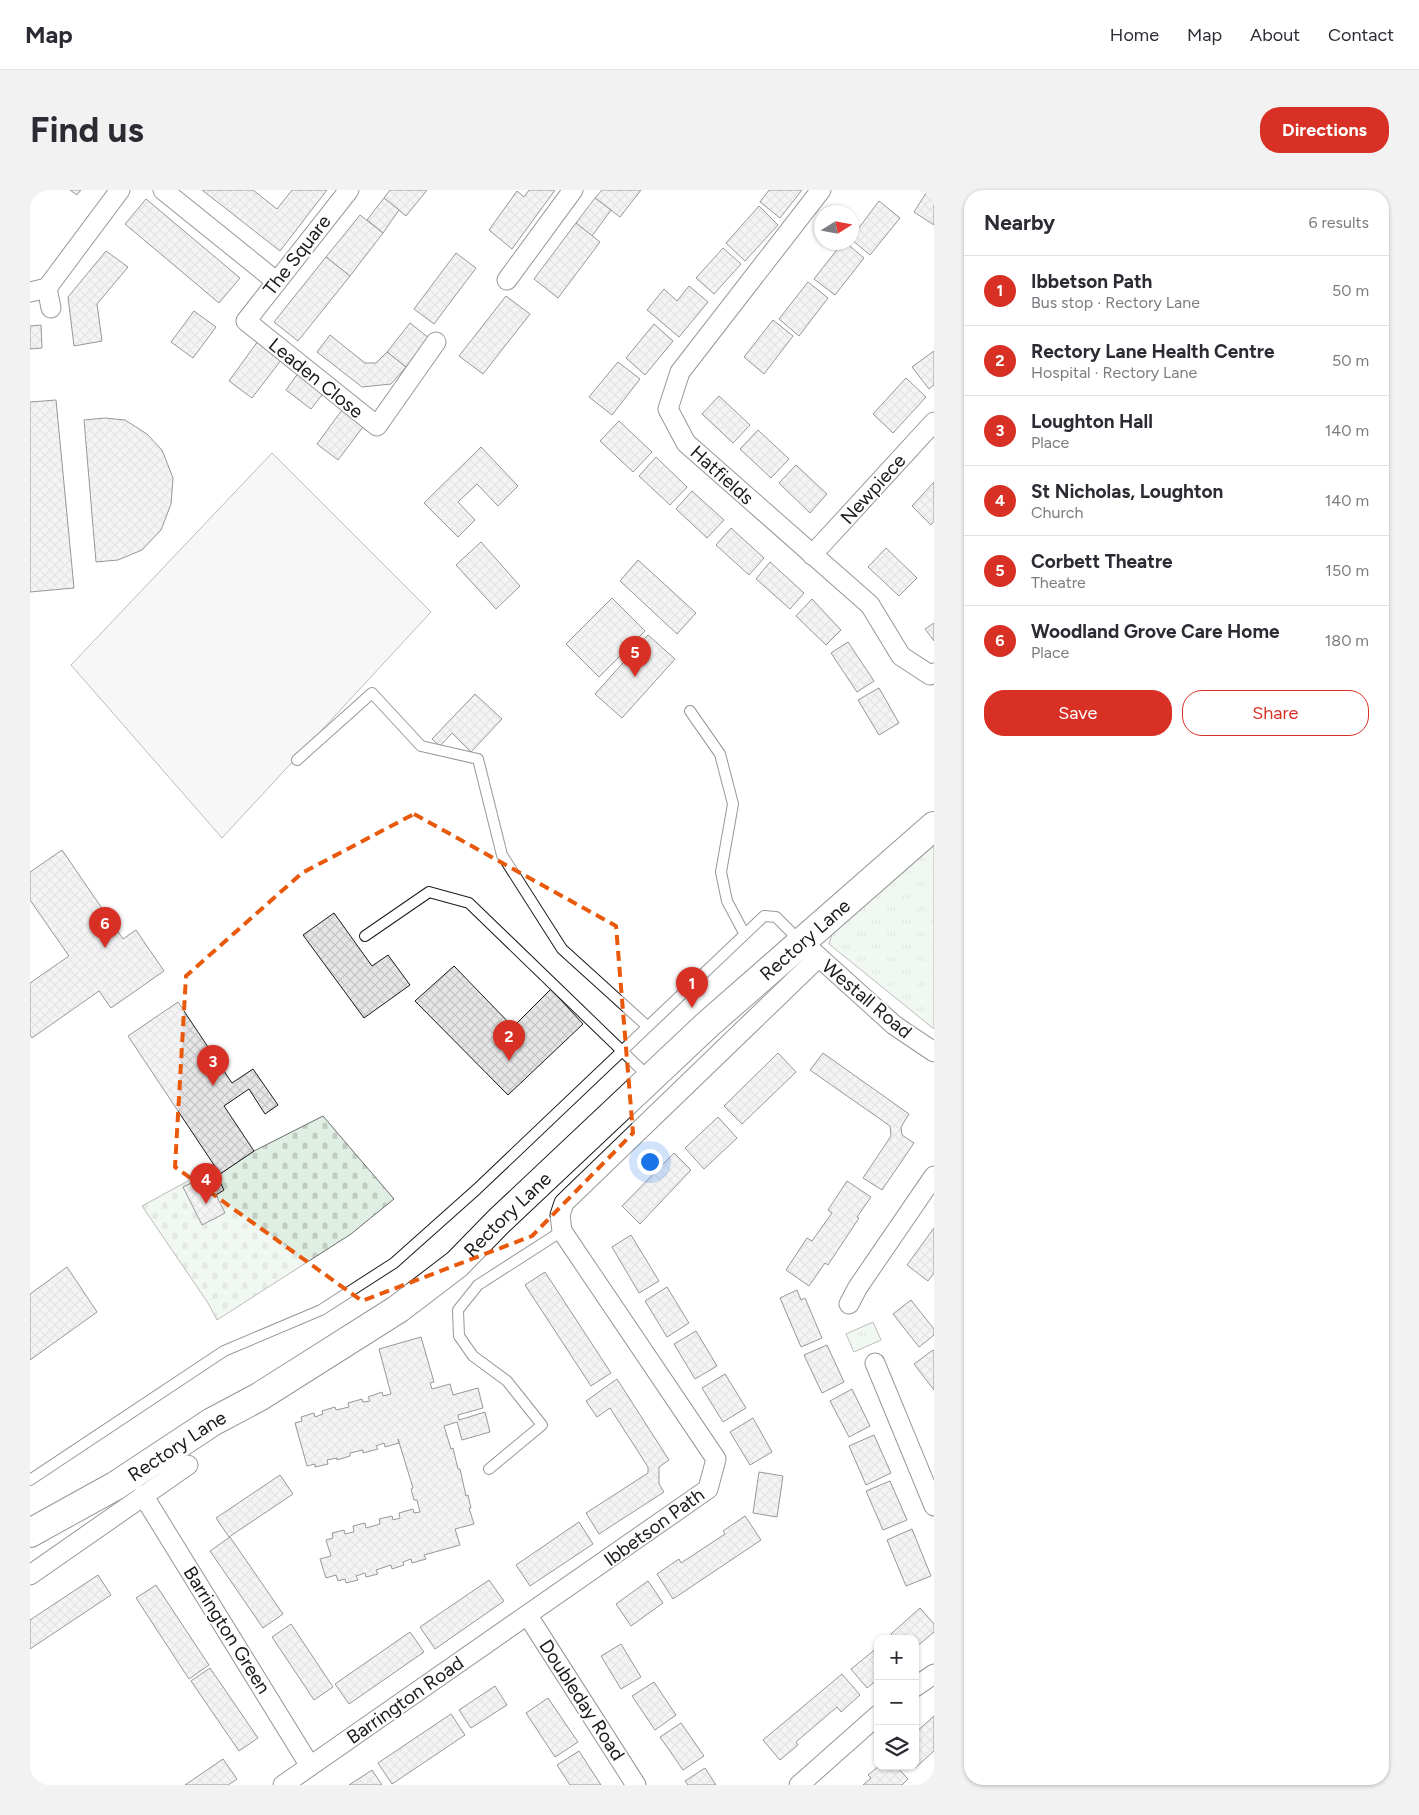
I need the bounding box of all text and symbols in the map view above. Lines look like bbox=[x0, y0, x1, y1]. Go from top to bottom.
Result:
text: Map bbox=[25, 20, 73, 49]
text: Home bbox=[1110, 24, 1159, 46]
text: Map bbox=[1187, 24, 1222, 46]
text: About bbox=[1250, 24, 1300, 46]
text: Contact bbox=[1328, 24, 1394, 46]
button: Directions bbox=[1260, 107, 1389, 153]
text: Find us bbox=[30, 109, 144, 151]
north arrow bbox=[814, 205, 859, 250]
street label: The Square bbox=[258, 210, 336, 300]
text: Nearby bbox=[984, 210, 1055, 235]
text: 6 results bbox=[1308, 213, 1369, 232]
text: Ibbetson Path bbox=[1031, 270, 1152, 293]
text: 1 bbox=[997, 281, 1003, 300]
text: 50 m bbox=[1332, 281, 1369, 300]
text: Bus stop · Rectory Lane bbox=[1031, 293, 1200, 312]
street label: Leaden Close bbox=[264, 333, 368, 423]
text: Rectory Lane Health Centre bbox=[1031, 340, 1275, 363]
text: 2 bbox=[995, 351, 1005, 370]
text: 50 m bbox=[1332, 351, 1369, 370]
text: Hospital · Rectory Lane bbox=[1031, 363, 1197, 382]
text: Loughton Hall bbox=[1031, 410, 1153, 433]
text: 3 bbox=[996, 421, 1004, 440]
text: 140 m bbox=[1325, 421, 1369, 440]
text: Place bbox=[1031, 433, 1069, 452]
street label: Hatfields bbox=[686, 441, 758, 509]
street label: Newpiece bbox=[836, 449, 910, 529]
text: St Nicholas, Loughton bbox=[1031, 480, 1223, 503]
text: 4 bbox=[995, 491, 1005, 510]
text: 140 m bbox=[1325, 491, 1369, 510]
text: Church bbox=[1031, 503, 1083, 522]
text: Corbett Theatre bbox=[1031, 550, 1173, 573]
text: 5 bbox=[995, 561, 1005, 580]
text: 150 m bbox=[1325, 561, 1369, 580]
text: Theatre bbox=[1031, 573, 1086, 592]
text: Woodland Grove Care Home bbox=[1031, 620, 1280, 643]
text: 6 bbox=[995, 631, 1005, 650]
text: 180 m bbox=[1325, 631, 1369, 650]
pin: 5 bbox=[619, 636, 651, 677]
text: Place bbox=[1031, 643, 1069, 662]
button: Save bbox=[984, 690, 1172, 736]
button: Share bbox=[1182, 690, 1369, 736]
street label: Rectory Lane bbox=[755, 894, 854, 985]
pin: 6 bbox=[89, 907, 121, 948]
street label: Westall Road bbox=[817, 955, 917, 1043]
pin: 1 bbox=[676, 967, 708, 1008]
pin: 2 bbox=[493, 1020, 525, 1061]
pin: 3 bbox=[197, 1045, 229, 1086]
your location bbox=[637, 1149, 663, 1175]
pin: 4 bbox=[190, 1163, 222, 1204]
street label: Rectory Lane bbox=[459, 1167, 556, 1262]
street label: Rectory Lane bbox=[123, 1405, 230, 1486]
street label: Ibbetson Path bbox=[599, 1483, 709, 1571]
street label: Barrington Green bbox=[179, 1562, 275, 1698]
street label: Doubleday Road bbox=[534, 1635, 630, 1765]
map controls bbox=[874, 1635, 919, 1770]
button: + bbox=[874, 1635, 919, 1680]
street label: Barrington Road bbox=[342, 1651, 468, 1749]
button: − bbox=[874, 1680, 919, 1725]
button: layers bbox=[874, 1725, 919, 1770]

